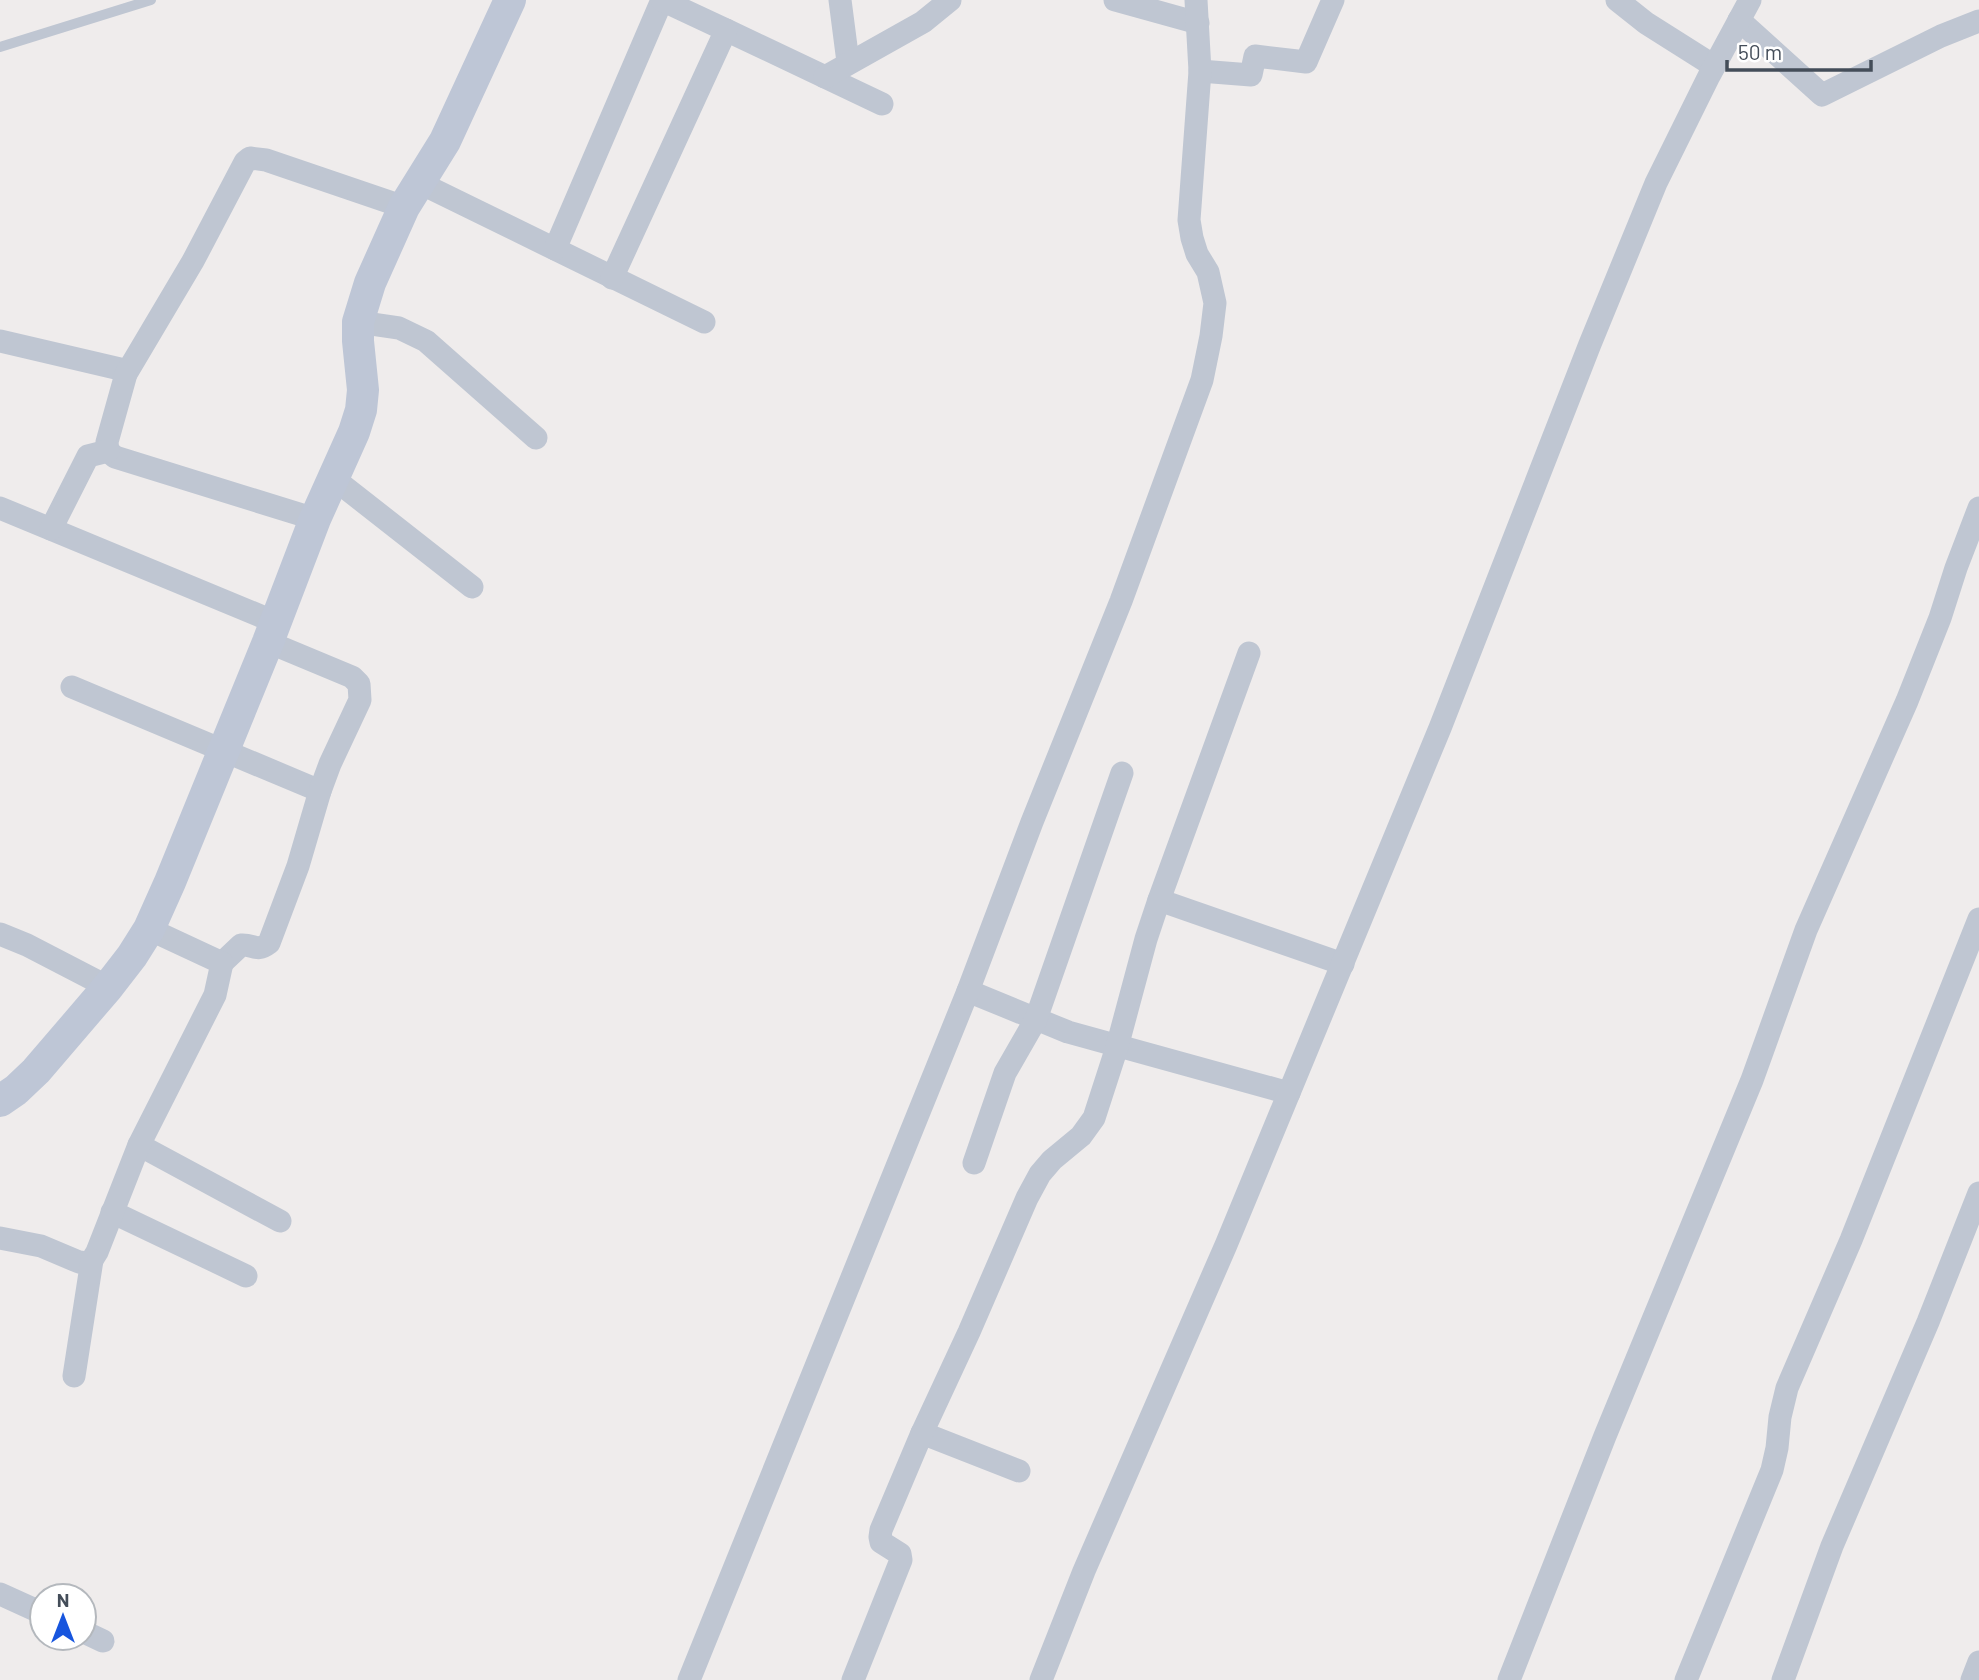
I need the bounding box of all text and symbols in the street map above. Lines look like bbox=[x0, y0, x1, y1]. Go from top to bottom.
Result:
scale bar bbox=[1727, 28, 1870, 72]
text: 50 m bbox=[1738, 39, 1782, 64]
north arrow bbox=[28, 1582, 98, 1652]
text: N bbox=[57, 1588, 69, 1611]

